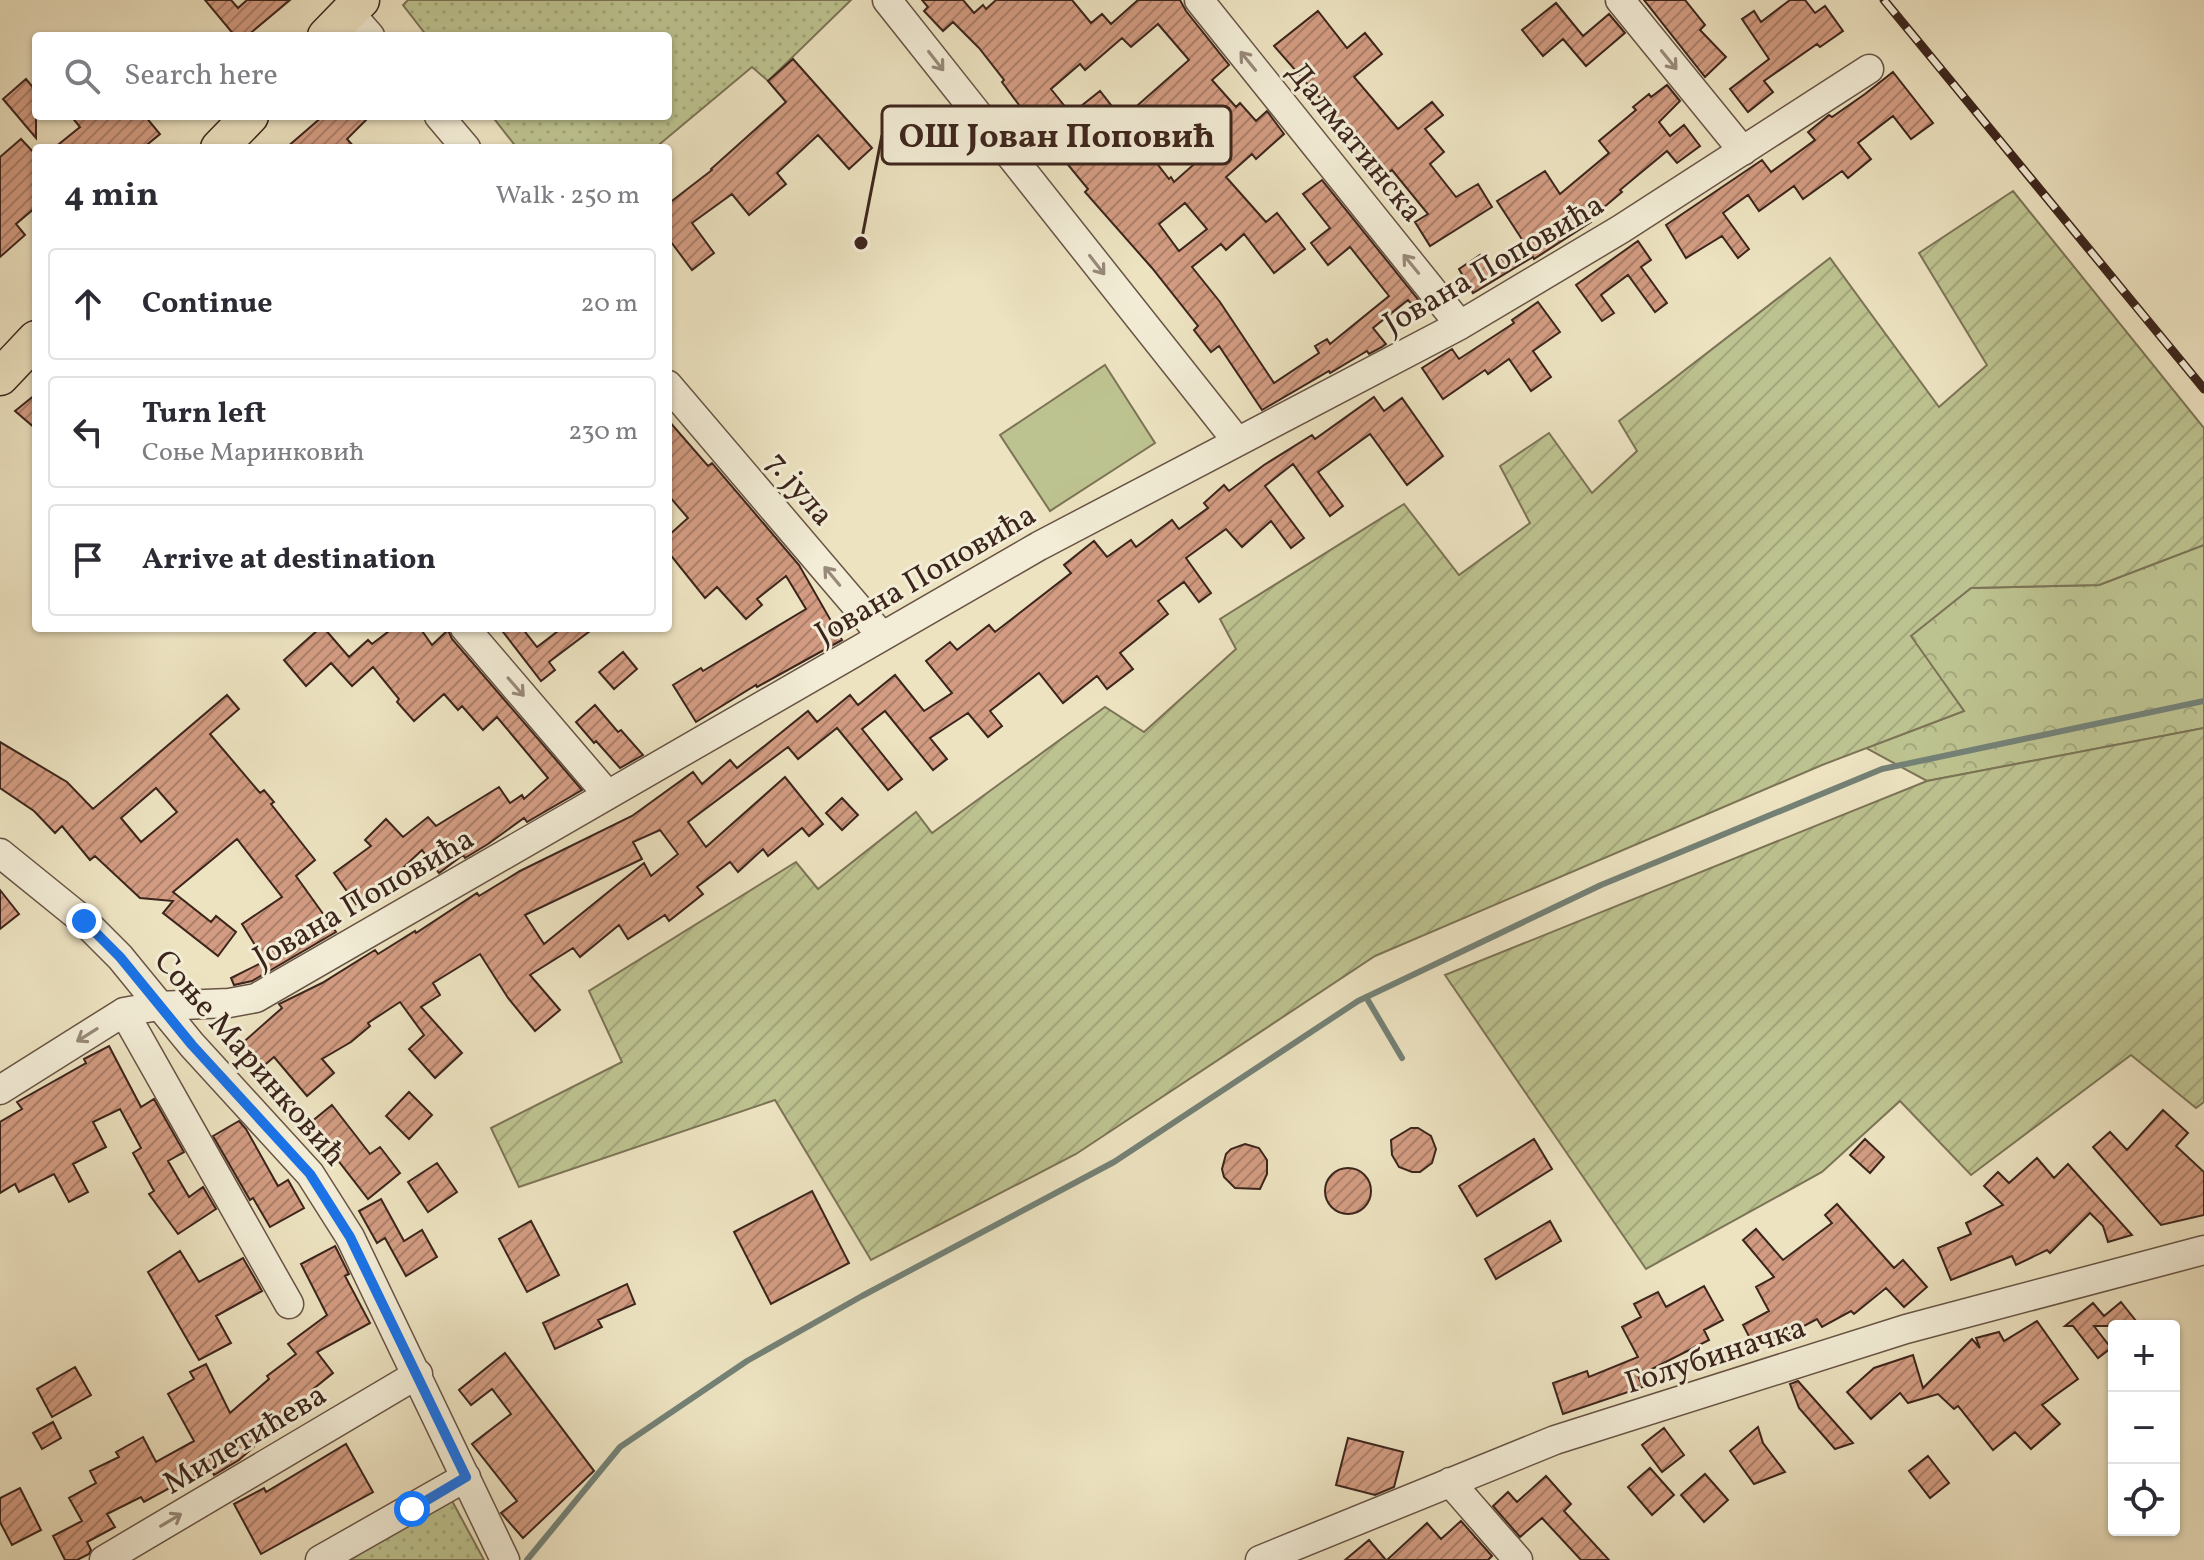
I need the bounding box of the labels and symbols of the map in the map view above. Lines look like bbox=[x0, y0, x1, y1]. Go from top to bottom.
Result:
one-way arrow bbox=[927, 50, 945, 71]
one-way arrow bbox=[1660, 50, 1678, 70]
one-way arrow bbox=[1239, 51, 1257, 72]
street label: Далматинска bbox=[1275, 53, 1432, 233]
callout: ОШ Јован Поповић bbox=[882, 106, 1231, 164]
text: ОШ Јован Поповић bbox=[899, 115, 1215, 162]
street label: Јована Поповића bbox=[1376, 184, 1613, 347]
one-way arrow bbox=[1089, 254, 1106, 275]
one-way arrow bbox=[1402, 254, 1420, 275]
street label: 7. јула bbox=[755, 443, 843, 537]
street label: Јована Поповића bbox=[808, 494, 1045, 657]
one-way arrow bbox=[823, 567, 841, 587]
one-way arrow bbox=[507, 677, 525, 697]
street label: Јована Поповића bbox=[246, 818, 483, 981]
route end bbox=[66, 903, 102, 939]
street label: Соње Маринковић bbox=[142, 941, 355, 1177]
one-way arrow bbox=[76, 1028, 99, 1044]
street label: Голубиначка bbox=[1620, 1307, 1812, 1407]
street label: Милетићева bbox=[155, 1374, 336, 1507]
route start bbox=[394, 1491, 430, 1527]
one-way arrow bbox=[159, 1512, 182, 1528]

